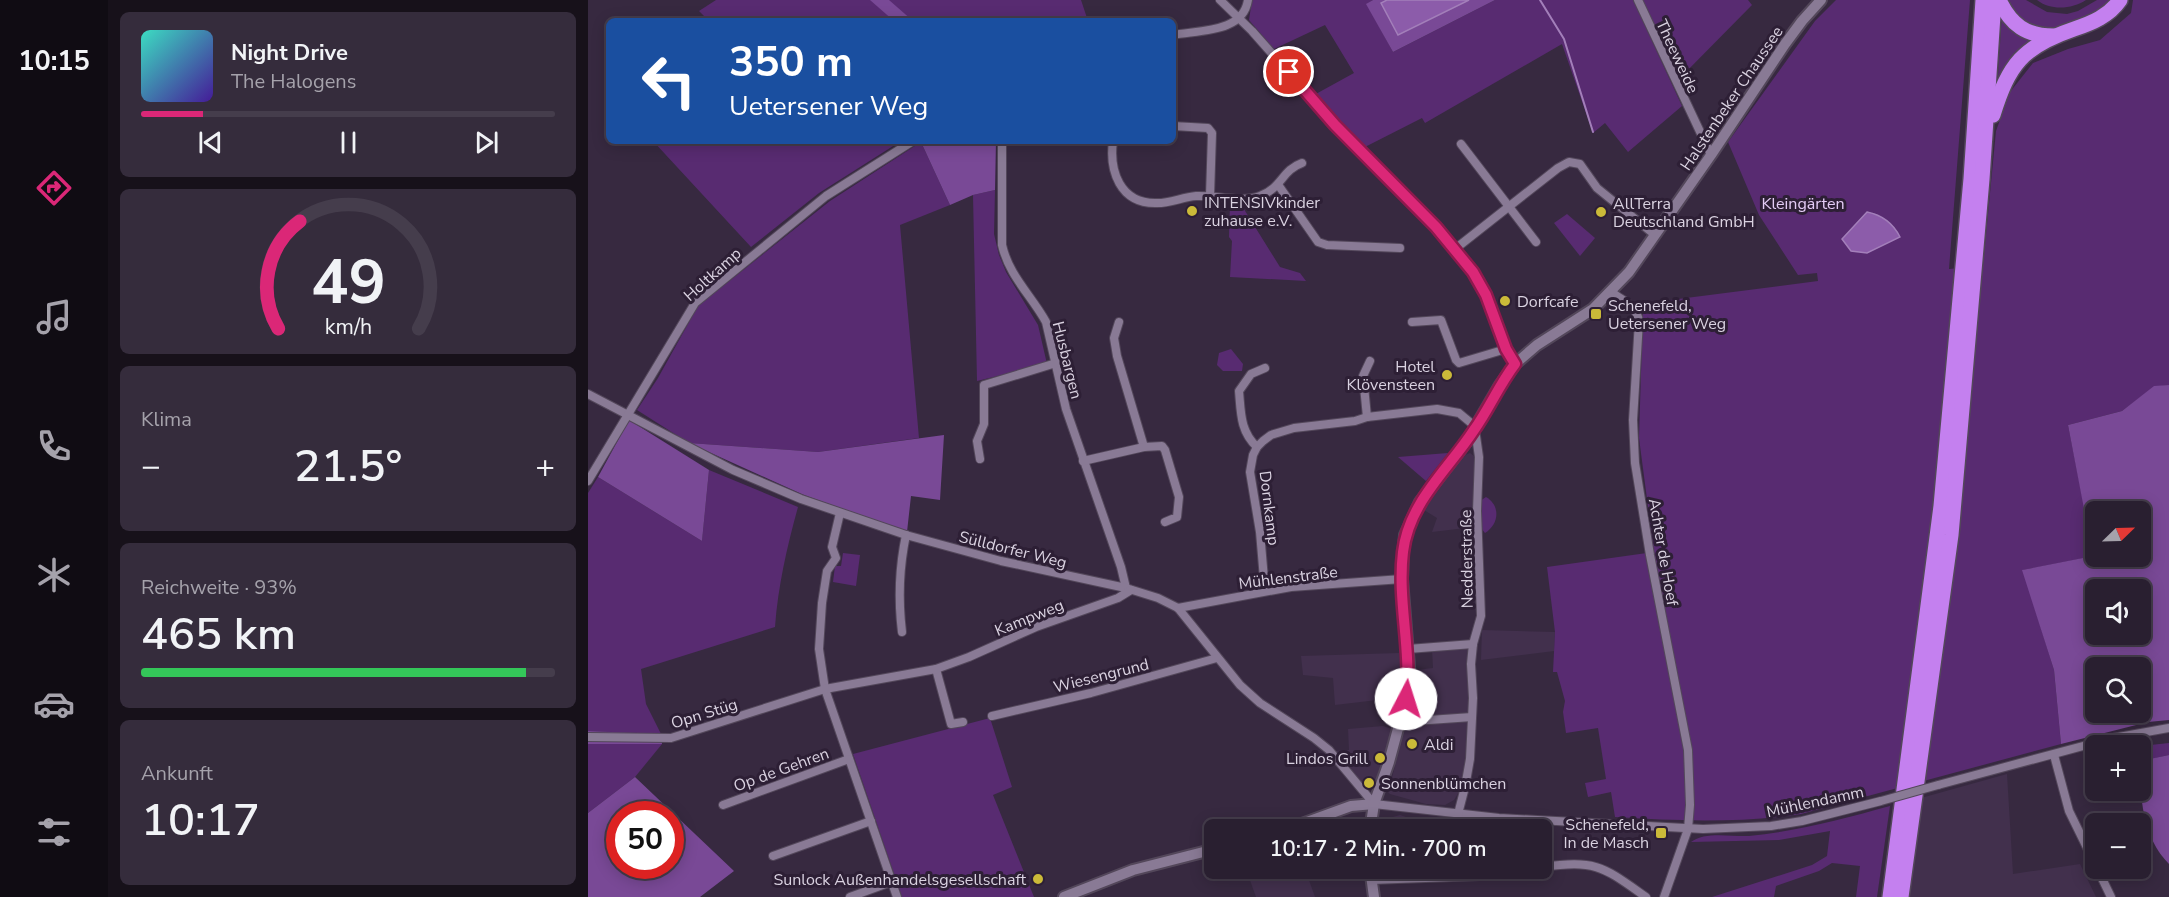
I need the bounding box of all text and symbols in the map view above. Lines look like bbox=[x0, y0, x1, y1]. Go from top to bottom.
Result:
street label: Theeweide bbox=[1650, 16, 1704, 97]
street label: Halstenbeker Chaussee bbox=[1675, 22, 1788, 175]
text: 350 m bbox=[729, 34, 853, 91]
text: Night Drive bbox=[231, 38, 348, 68]
icon: left bbox=[630, 42, 708, 120]
text: 10:15 bbox=[18, 43, 90, 80]
pin bbox=[1263, 46, 1314, 97]
icon: arrive bbox=[1272, 55, 1305, 88]
text: The Halogens bbox=[231, 68, 356, 95]
text: Uetersener Weg bbox=[729, 88, 928, 125]
icon: previous bbox=[194, 126, 227, 159]
icon: pause bbox=[332, 126, 365, 159]
icon: next bbox=[470, 126, 503, 159]
icon: directions bbox=[33, 167, 75, 209]
place label: INTENSIVkinder zuhause e.V. bbox=[1204, 192, 1320, 232]
place label: AllTerra Deutschland GmbH bbox=[1613, 193, 1755, 233]
park label: Kleingärten bbox=[1761, 193, 1845, 215]
marker: INTENSIVkinder zuhause e.V. bbox=[1185, 204, 1199, 218]
marker: AllTerra Deutschland GmbH bbox=[1594, 205, 1608, 219]
text: 49 bbox=[311, 240, 385, 325]
street label: Holtkamp bbox=[679, 243, 746, 307]
place label: Dorfcafe bbox=[1517, 291, 1578, 313]
marker: Dorfcafe bbox=[1498, 294, 1512, 308]
place label: Schenefeld, Uetersener Weg bbox=[1608, 295, 1726, 335]
icon: music bbox=[33, 296, 75, 338]
marker: Schenefeld, Uetersener Weg bbox=[1589, 307, 1603, 321]
text: km/h bbox=[324, 312, 372, 342]
street label: Husbargen bbox=[1047, 319, 1087, 401]
place label: Hotel Klövensteen bbox=[1347, 356, 1435, 396]
marker: Hotel Klövensteen bbox=[1440, 368, 1454, 382]
text: Klima bbox=[141, 406, 192, 433]
icon: phone bbox=[33, 425, 75, 467]
text: 21.5° bbox=[294, 436, 402, 497]
text: − bbox=[141, 444, 161, 489]
text: + bbox=[535, 444, 555, 489]
street label: Dornkamp bbox=[1254, 470, 1284, 547]
street label: Achter de Hoef bbox=[1643, 497, 1683, 608]
north arrow bbox=[2085, 501, 2151, 567]
map controls bbox=[2085, 501, 2151, 879]
street label: Nedderstraße bbox=[1455, 509, 1479, 609]
street label: Sülldorfer Weg bbox=[956, 526, 1069, 574]
icon: climate bbox=[33, 554, 75, 596]
street label: Mühlenstraße bbox=[1237, 561, 1339, 595]
text: Reichweite · 93% bbox=[141, 574, 297, 601]
button: sound bbox=[2085, 579, 2151, 645]
street label: Kampweg bbox=[992, 594, 1067, 642]
text: 465 km bbox=[141, 604, 296, 665]
street label: Wiesengrund bbox=[1051, 653, 1151, 698]
button: search bbox=[2085, 657, 2151, 723]
position arrow bbox=[1374, 667, 1438, 731]
icon: car bbox=[33, 683, 75, 725]
street label: Opn Stüg bbox=[668, 693, 740, 735]
place label: Aldi bbox=[1424, 734, 1453, 756]
button: + bbox=[2085, 735, 2151, 801]
marker: Aldi bbox=[1405, 737, 1419, 751]
street label: Op de Gehren bbox=[731, 742, 832, 797]
place label: Lindos Grill bbox=[1286, 748, 1368, 770]
marker: Lindos Grill bbox=[1373, 751, 1387, 765]
text: Ankunft bbox=[141, 760, 213, 787]
place label: Sonnenblümchen bbox=[1381, 773, 1506, 795]
marker: Sonnenblümchen bbox=[1362, 776, 1376, 790]
street label: Mühlendamm bbox=[1764, 781, 1866, 823]
text: 10:17 bbox=[141, 790, 260, 851]
speed limit sign: 50 bbox=[606, 801, 684, 879]
icon: filters bbox=[33, 811, 75, 853]
button: − bbox=[2085, 813, 2151, 879]
place label: Schenefeld, In de Masch bbox=[1563, 814, 1649, 854]
marker: Schenefeld, In de Masch bbox=[1654, 826, 1668, 840]
text: 10:17 · 2 Min. · 700 m bbox=[1269, 834, 1487, 864]
place label: Sunlock Außenhandelsgesellschaft bbox=[773, 869, 1026, 891]
marker: Sunlock Außenhandelsgesellschaft bbox=[1031, 872, 1045, 886]

